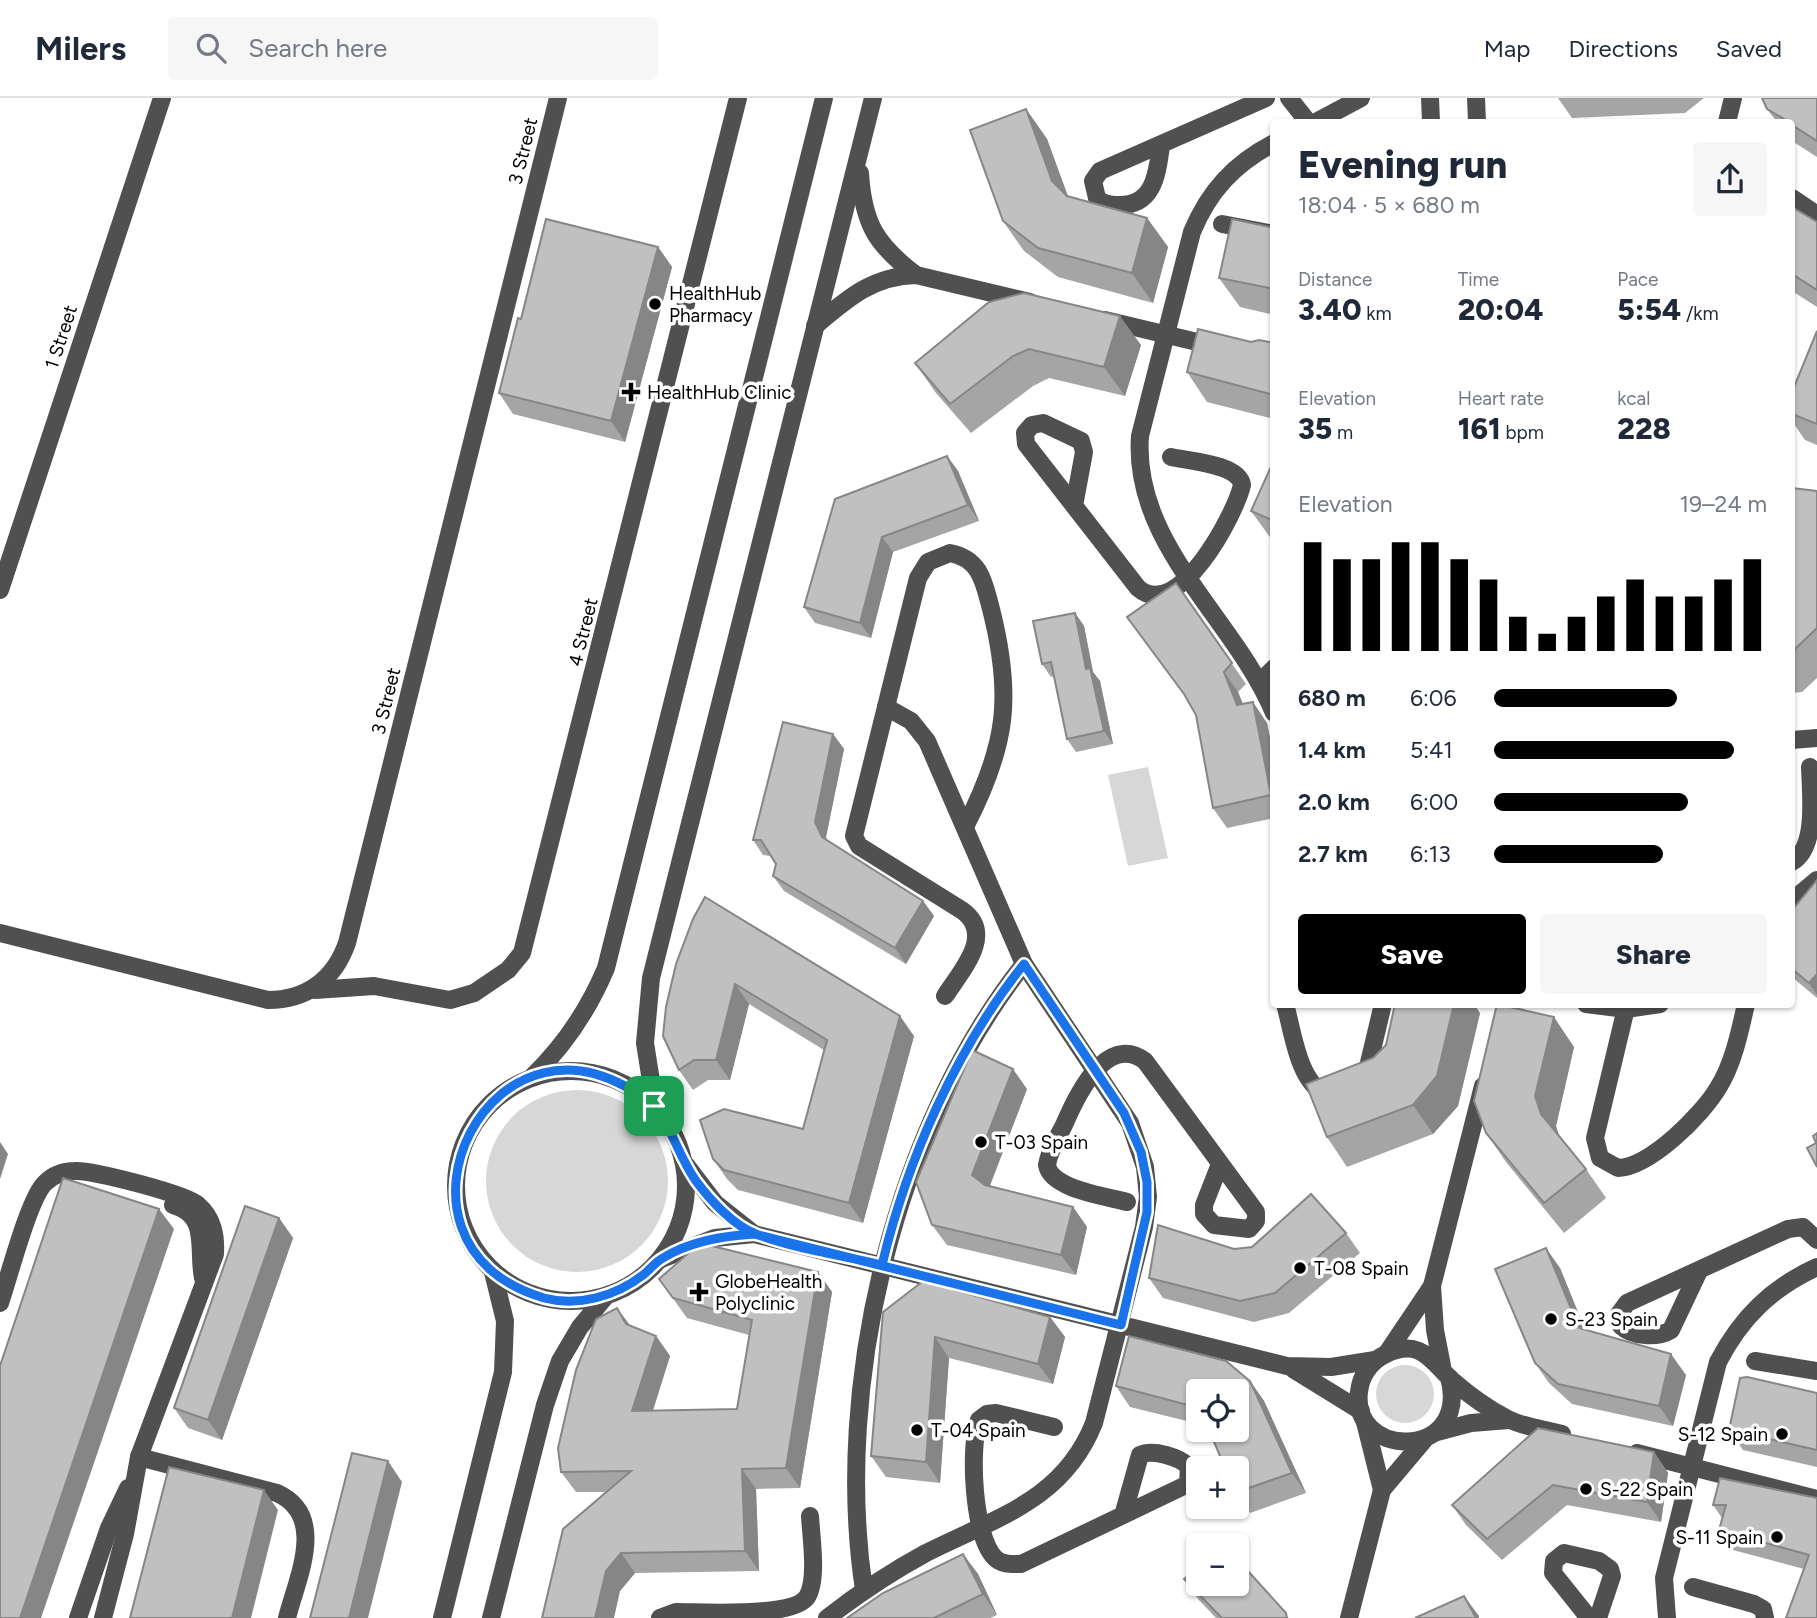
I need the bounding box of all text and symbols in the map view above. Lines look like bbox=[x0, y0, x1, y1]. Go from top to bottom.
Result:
search box bbox=[168, 17, 658, 80]
text: Milers bbox=[35, 29, 126, 68]
icon: search bbox=[192, 29, 230, 67]
text: Search here bbox=[248, 32, 387, 64]
text: Map bbox=[1484, 34, 1530, 63]
text: Directions bbox=[1568, 34, 1678, 63]
text: Saved bbox=[1716, 34, 1782, 63]
street label: 3 Street bbox=[504, 115, 542, 187]
text: Evening run bbox=[1298, 142, 1507, 188]
button: share bbox=[1693, 142, 1767, 216]
text: 18:04 · 5 × 680 m bbox=[1298, 191, 1480, 219]
text: Distance bbox=[1298, 268, 1372, 291]
text: Time bbox=[1458, 268, 1499, 291]
text: Pace bbox=[1617, 268, 1658, 291]
place label: HealthHub Pharmacy bbox=[669, 282, 761, 327]
text: 3.40 bbox=[1298, 291, 1362, 328]
text: 20:04 bbox=[1458, 291, 1543, 328]
text: 5:54 bbox=[1617, 291, 1681, 328]
marker: HealthHub Pharmacy bbox=[647, 296, 663, 312]
street label: 1 Street bbox=[40, 302, 82, 372]
text: km bbox=[1362, 302, 1392, 325]
text: /km bbox=[1681, 302, 1719, 325]
place label: HealthHub Clinic bbox=[647, 381, 792, 404]
marker: HealthHub Clinic bbox=[621, 382, 641, 402]
text: Elevation bbox=[1298, 387, 1376, 410]
text: Heart rate bbox=[1458, 387, 1544, 410]
text: kcal bbox=[1617, 387, 1651, 410]
text: 35 bbox=[1298, 410, 1332, 447]
text: 161 bbox=[1458, 410, 1501, 447]
text: 228 bbox=[1617, 410, 1671, 447]
text: m bbox=[1332, 421, 1353, 444]
text: bpm bbox=[1501, 421, 1544, 444]
text: Elevation bbox=[1298, 490, 1393, 518]
text: 19–24 m bbox=[1679, 490, 1767, 518]
street label: 4 Street bbox=[563, 595, 603, 669]
street label: 3 Street bbox=[367, 665, 405, 737]
text: 680 m bbox=[1298, 684, 1366, 712]
text: 6:06 bbox=[1410, 684, 1457, 712]
text: 1.4 km bbox=[1298, 736, 1366, 764]
text: 5:41 bbox=[1410, 736, 1453, 764]
text: 2.0 km bbox=[1298, 788, 1370, 816]
text: 6:00 bbox=[1410, 788, 1458, 816]
text: 2.7 km bbox=[1298, 840, 1368, 868]
text: 6:13 bbox=[1410, 840, 1451, 868]
button: Save bbox=[1298, 914, 1526, 994]
button: Share bbox=[1540, 914, 1767, 994]
pin bbox=[624, 1076, 684, 1136]
icon: arrive bbox=[635, 1087, 673, 1125]
place label: T-03 Spain bbox=[995, 1131, 1088, 1154]
marker: T-03 Spain bbox=[973, 1134, 989, 1150]
place label: T-08 Spain bbox=[1314, 1257, 1409, 1280]
marker: T-08 Spain bbox=[1292, 1260, 1308, 1276]
place label: GlobeHealth Polyclinic bbox=[715, 1270, 822, 1315]
marker: GlobeHealth Polyclinic bbox=[689, 1282, 709, 1302]
place label: S-23 Spain bbox=[1565, 1308, 1658, 1331]
marker: S-23 Spain bbox=[1543, 1311, 1559, 1327]
map controls bbox=[1186, 1379, 1249, 1596]
button: locate bbox=[1186, 1379, 1249, 1442]
place label: T-04 Spain bbox=[931, 1419, 1026, 1442]
marker: T-04 Spain bbox=[909, 1422, 925, 1438]
place label: S-12 Spain bbox=[1678, 1423, 1768, 1446]
marker: S-12 Spain bbox=[1774, 1426, 1790, 1442]
button: + bbox=[1186, 1456, 1249, 1519]
place label: S-22 Spain bbox=[1600, 1478, 1693, 1501]
marker: S-22 Spain bbox=[1578, 1481, 1594, 1497]
place label: S-11 Spain bbox=[1675, 1526, 1763, 1549]
marker: S-11 Spain bbox=[1769, 1529, 1785, 1545]
button: − bbox=[1186, 1533, 1249, 1596]

